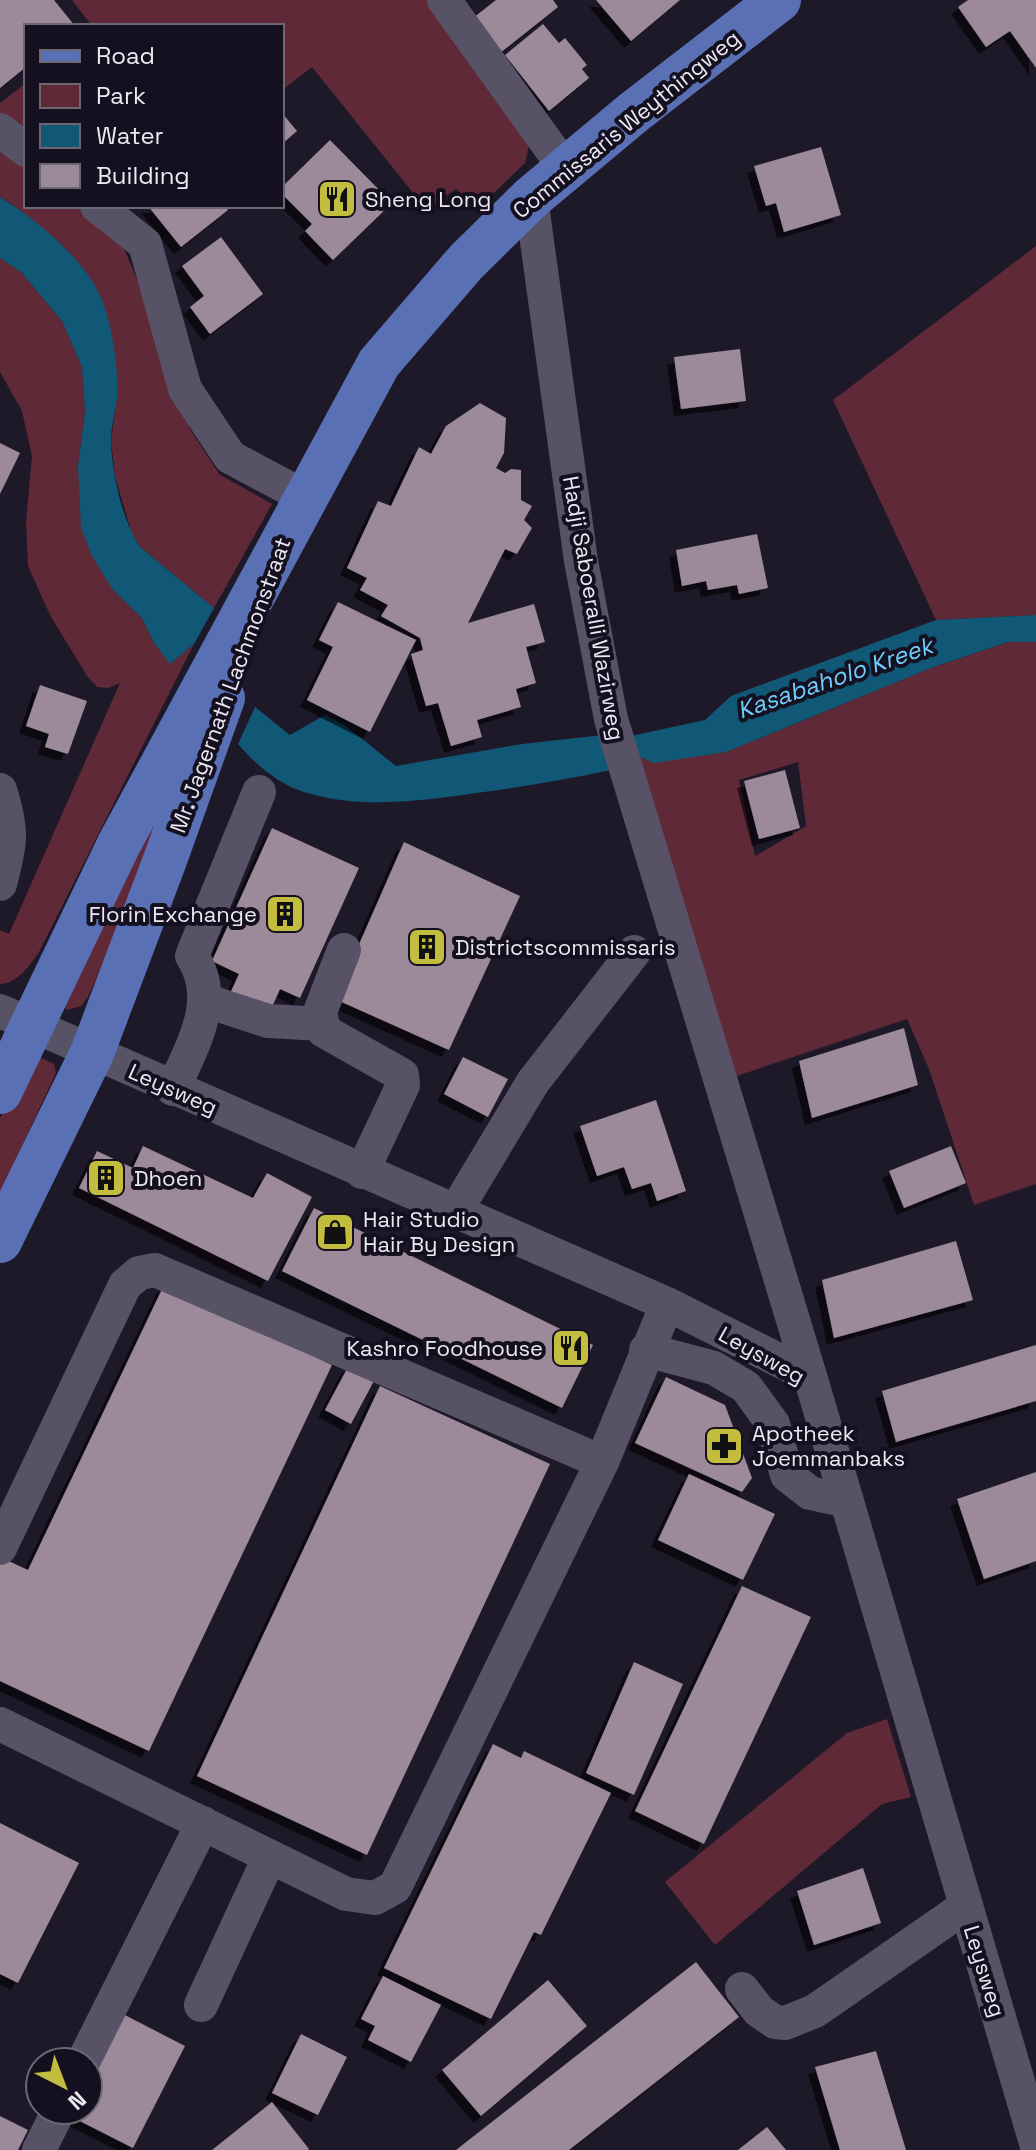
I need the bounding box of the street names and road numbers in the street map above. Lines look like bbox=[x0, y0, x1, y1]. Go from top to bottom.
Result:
street label: Commissaris Weythingweg bbox=[507, 24, 745, 224]
street label: Hadji Saboeralli Wazirweg bbox=[557, 474, 631, 742]
street label: Mr. Jagernath Lachmonstraat bbox=[163, 533, 297, 837]
street label: Leysweg bbox=[124, 1057, 222, 1121]
street label: Leysweg bbox=[714, 1320, 810, 1390]
street label: Leysweg bbox=[958, 1922, 1012, 2020]

